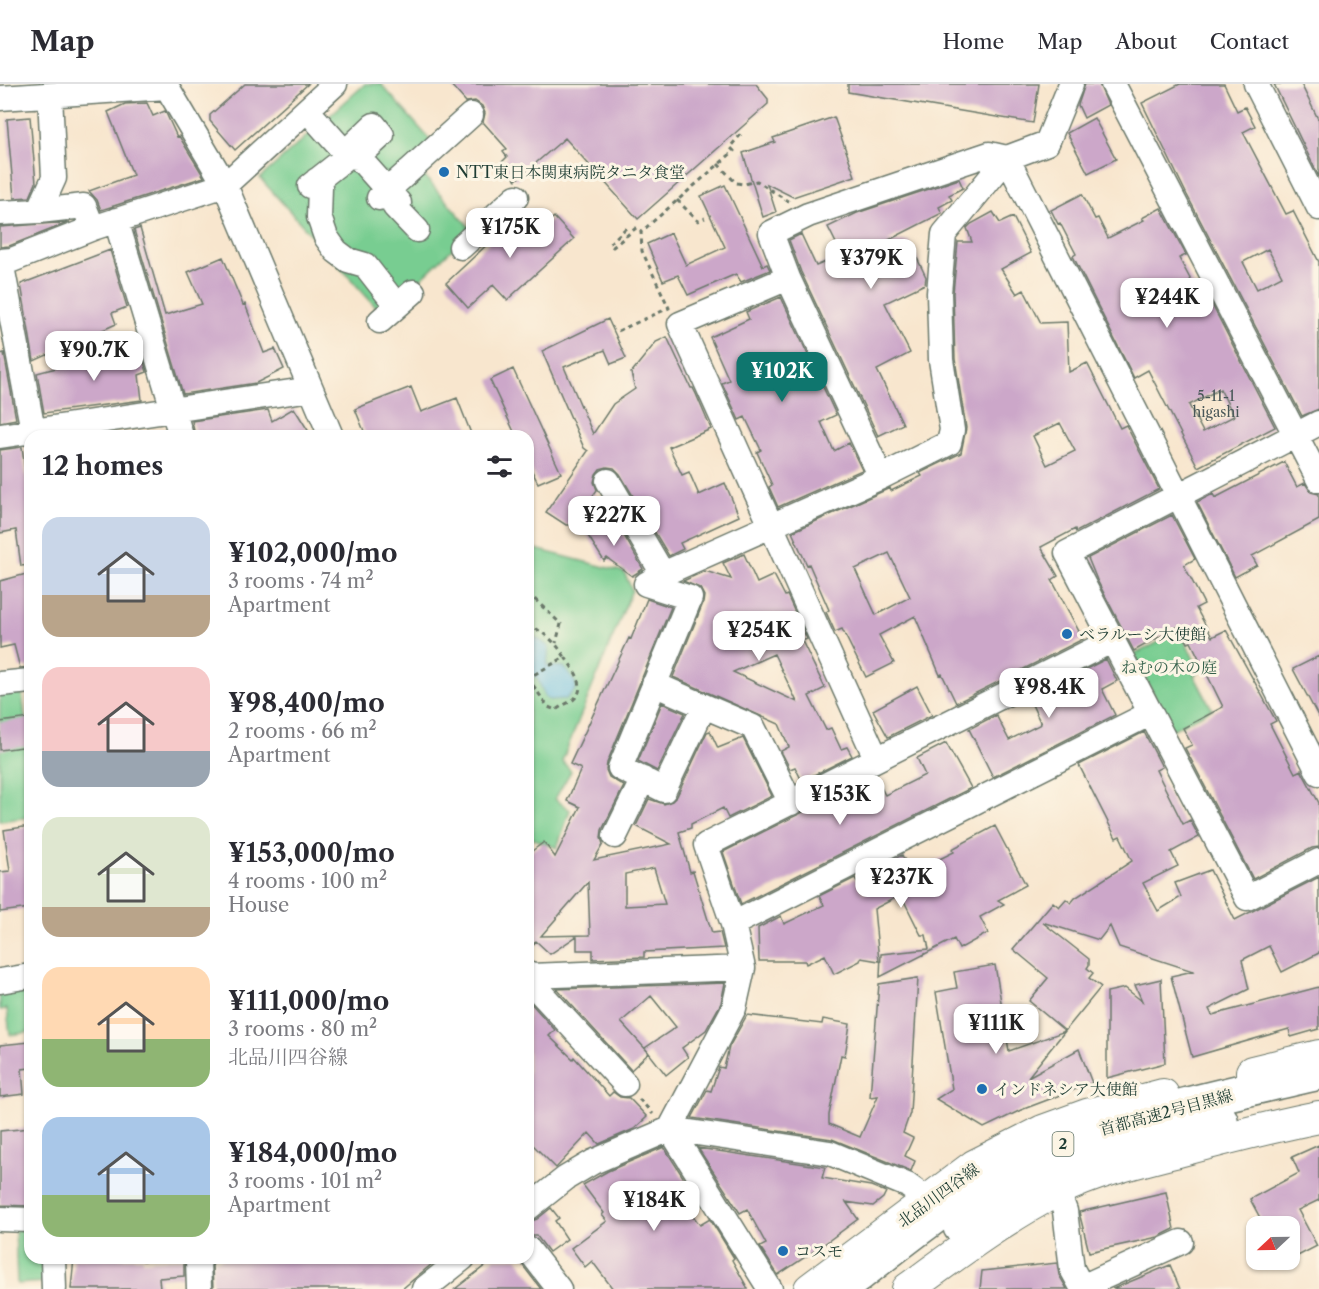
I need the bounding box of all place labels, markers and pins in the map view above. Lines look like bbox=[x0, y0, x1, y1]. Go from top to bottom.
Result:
place label: NTT東日本関東病院タニタ食堂 bbox=[456, 162, 685, 182]
marker: NTT東日本関東病院タニタ食堂 bbox=[437, 165, 451, 179]
pin: ¥175K bbox=[468, 208, 552, 259]
pin: ¥379K bbox=[829, 239, 913, 290]
pin: ¥244K bbox=[1125, 278, 1209, 329]
pin: ¥90.7K bbox=[45, 331, 143, 382]
pin: ¥102K bbox=[740, 352, 824, 403]
pin: ¥227K bbox=[572, 496, 656, 547]
pin: ¥254K bbox=[717, 611, 801, 662]
place label: ベラルーシ大使館 bbox=[1079, 624, 1206, 644]
marker: ベラルーシ大使館 bbox=[1060, 627, 1074, 641]
pin: ¥98.4K bbox=[1000, 668, 1098, 719]
pin: ¥153K bbox=[798, 775, 882, 826]
pin: ¥237K bbox=[859, 858, 943, 909]
pin: ¥111K bbox=[954, 1004, 1038, 1055]
place label: インドネシア大使館 bbox=[994, 1079, 1138, 1099]
marker: インドネシア大使館 bbox=[975, 1082, 989, 1096]
pin: ¥184K bbox=[612, 1181, 696, 1232]
place label: コスモ bbox=[795, 1241, 843, 1261]
marker: コスモ bbox=[776, 1244, 790, 1258]

